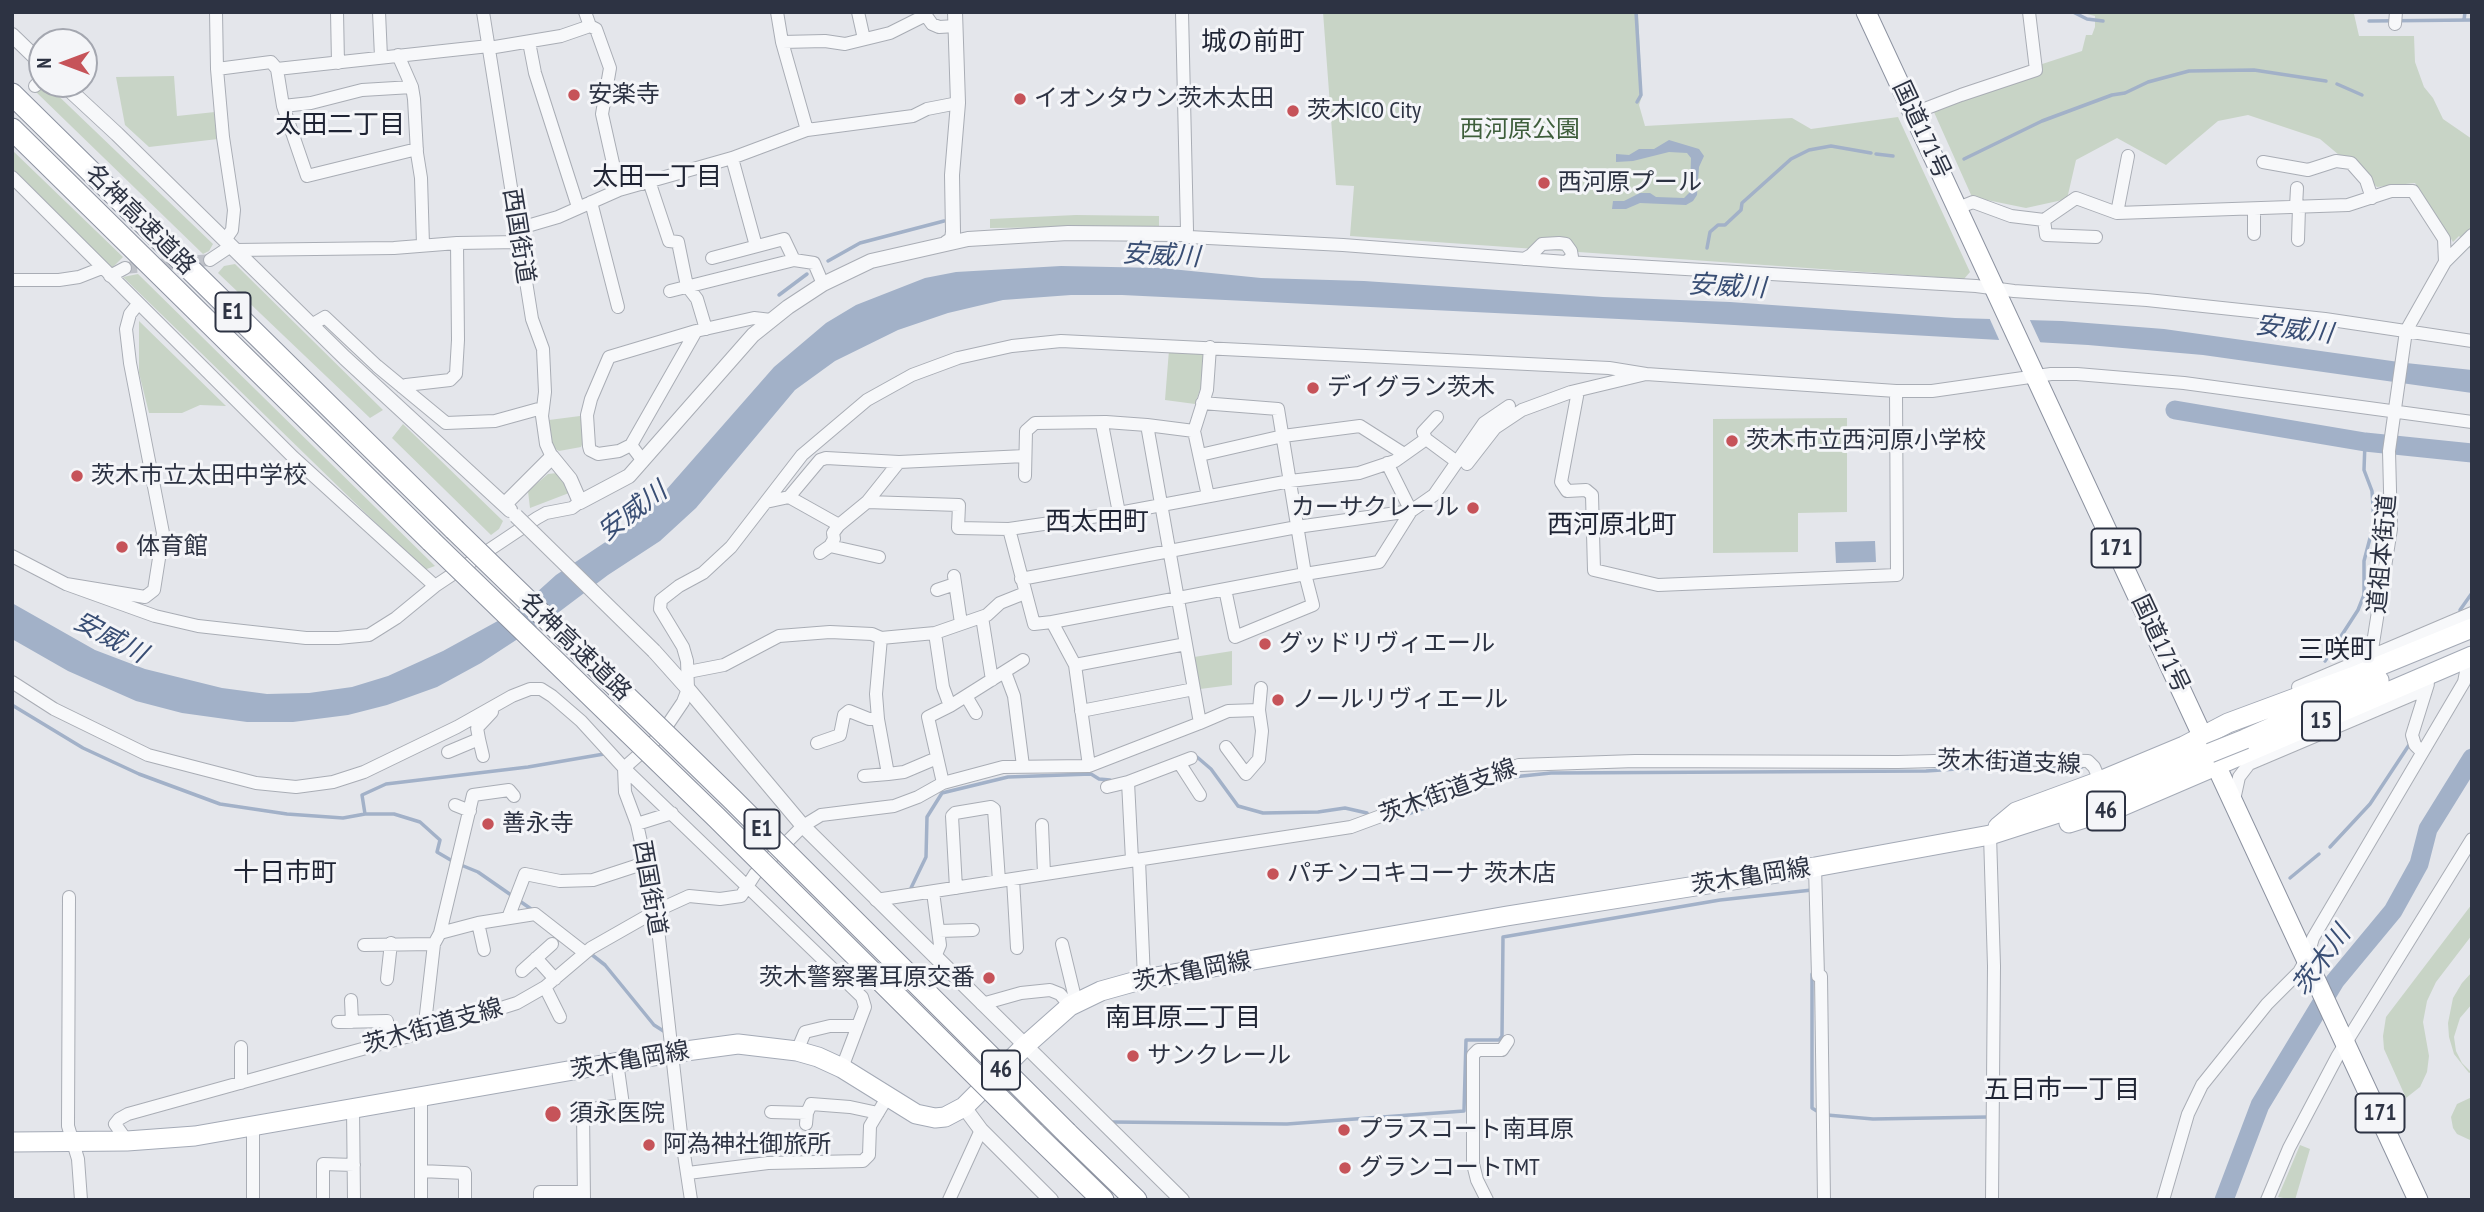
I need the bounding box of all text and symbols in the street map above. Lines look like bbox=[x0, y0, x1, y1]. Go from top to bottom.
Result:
district label: 城の前町 bbox=[1201, 27, 1305, 59]
north arrow bbox=[28, 28, 98, 98]
text: N bbox=[32, 58, 56, 68]
street label: 国道171号 bbox=[1886, 77, 1956, 183]
place label: 安楽寺 bbox=[588, 81, 660, 109]
place label: イオンタウン茨木太田 bbox=[1034, 85, 1274, 113]
marker: 安楽寺 bbox=[566, 87, 582, 103]
marker: イオンタウン茨木太田 bbox=[1012, 91, 1028, 107]
place label: 茨木ICO City bbox=[1307, 97, 1421, 125]
marker: 茨木ICO City bbox=[1285, 103, 1301, 119]
district label: 太田二丁目 bbox=[275, 110, 405, 142]
park label: 西河原公園 bbox=[1460, 116, 1580, 144]
street label: 名神高速道路 bbox=[79, 159, 201, 281]
district label: 太田一丁目 bbox=[592, 162, 722, 194]
place label: 西河原プール bbox=[1558, 169, 1702, 197]
marker: 西河原プール bbox=[1536, 175, 1552, 191]
street label: 西国街道 bbox=[496, 186, 540, 286]
water label: 安威川 bbox=[1121, 238, 1201, 274]
water label: 安威川 bbox=[1687, 269, 1767, 305]
road number: E1 bbox=[216, 292, 250, 332]
water label: 安威川 bbox=[2253, 310, 2335, 350]
place label: デイグラン茨木 bbox=[1327, 374, 1495, 402]
marker: デイグラン茨木 bbox=[1305, 380, 1321, 396]
place label: 茨木市立西河原小学校 bbox=[1746, 427, 1986, 455]
marker: 茨木市立西河原小学校 bbox=[1724, 433, 1740, 449]
place label: 茨木市立太田中学校 bbox=[91, 462, 307, 490]
marker: 茨木市立太田中学校 bbox=[69, 468, 85, 484]
water label: 安威川 bbox=[592, 476, 674, 548]
street label: 道祖本街道 bbox=[2363, 493, 2403, 615]
place label: カーサクレール bbox=[1291, 494, 1459, 522]
marker: カーサクレール bbox=[1465, 500, 1481, 516]
district label: 西太田町 bbox=[1045, 507, 1149, 539]
district label: 西河原北町 bbox=[1547, 510, 1677, 542]
road number: 171 bbox=[2092, 528, 2140, 568]
place label: 体育館 bbox=[136, 533, 208, 561]
marker: 体育館 bbox=[114, 539, 130, 555]
street label: 名神高速道路 bbox=[513, 587, 637, 707]
street label: 国道171号 bbox=[2125, 591, 2195, 697]
water label: 安威川 bbox=[68, 606, 152, 670]
place label: グッドリヴィエール bbox=[1279, 630, 1495, 658]
district label: 三咲町 bbox=[2298, 635, 2376, 667]
marker: グッドリヴィエール bbox=[1257, 636, 1273, 652]
place label: ノールリヴィエール bbox=[1292, 686, 1508, 714]
marker: ノールリヴィエール bbox=[1270, 692, 1286, 708]
road number: 15 bbox=[2302, 702, 2340, 740]
street label: 茨木街道支線 bbox=[1937, 746, 2081, 780]
street label: 茨木街道支線 bbox=[1375, 754, 1521, 830]
road number: 46 bbox=[2087, 792, 2125, 831]
place label: 善永寺 bbox=[502, 810, 574, 838]
road number: E1 bbox=[744, 810, 780, 848]
marker: 善永寺 bbox=[480, 816, 496, 832]
street label: 西国街道 bbox=[626, 838, 672, 938]
street label: 茨木亀岡線 bbox=[1689, 853, 1813, 901]
district label: 十日市町 bbox=[233, 858, 337, 890]
place label: パチンコキコーナ 茨木店 bbox=[1287, 860, 1556, 888]
marker: パチンコキコーナ 茨木店 bbox=[1265, 866, 1281, 882]
water label: 茨木川 bbox=[2286, 920, 2358, 1002]
street label: 茨木亀岡線 bbox=[1130, 946, 1254, 998]
place label: 茨木警察署耳原交番 bbox=[759, 964, 975, 992]
marker: 茨木警察署耳原交番 bbox=[981, 970, 997, 986]
street label: 茨木街道支線 bbox=[360, 993, 506, 1061]
district label: 南耳原二丁目 bbox=[1105, 1003, 1261, 1035]
street label: 茨木亀岡線 bbox=[568, 1036, 692, 1086]
place label: サンクレール bbox=[1147, 1042, 1291, 1070]
marker: サンクレール bbox=[1125, 1048, 1141, 1064]
road number: 46 bbox=[982, 1050, 1020, 1090]
district label: 五日市一丁目 bbox=[1984, 1075, 2140, 1107]
road number: 171 bbox=[2356, 1094, 2404, 1132]
place label: 須永医院 bbox=[569, 1100, 665, 1128]
marker: 須永医院 bbox=[543, 1104, 563, 1124]
place label: プラスコート南耳原 bbox=[1358, 1116, 1574, 1144]
marker: プラスコート南耳原 bbox=[1336, 1122, 1352, 1138]
place label: 阿為神社御旅所 bbox=[663, 1131, 831, 1159]
marker: 阿為神社御旅所 bbox=[641, 1137, 657, 1153]
place label: グランコートTMT bbox=[1359, 1154, 1540, 1182]
marker: グランコートTMT bbox=[1337, 1160, 1353, 1176]

